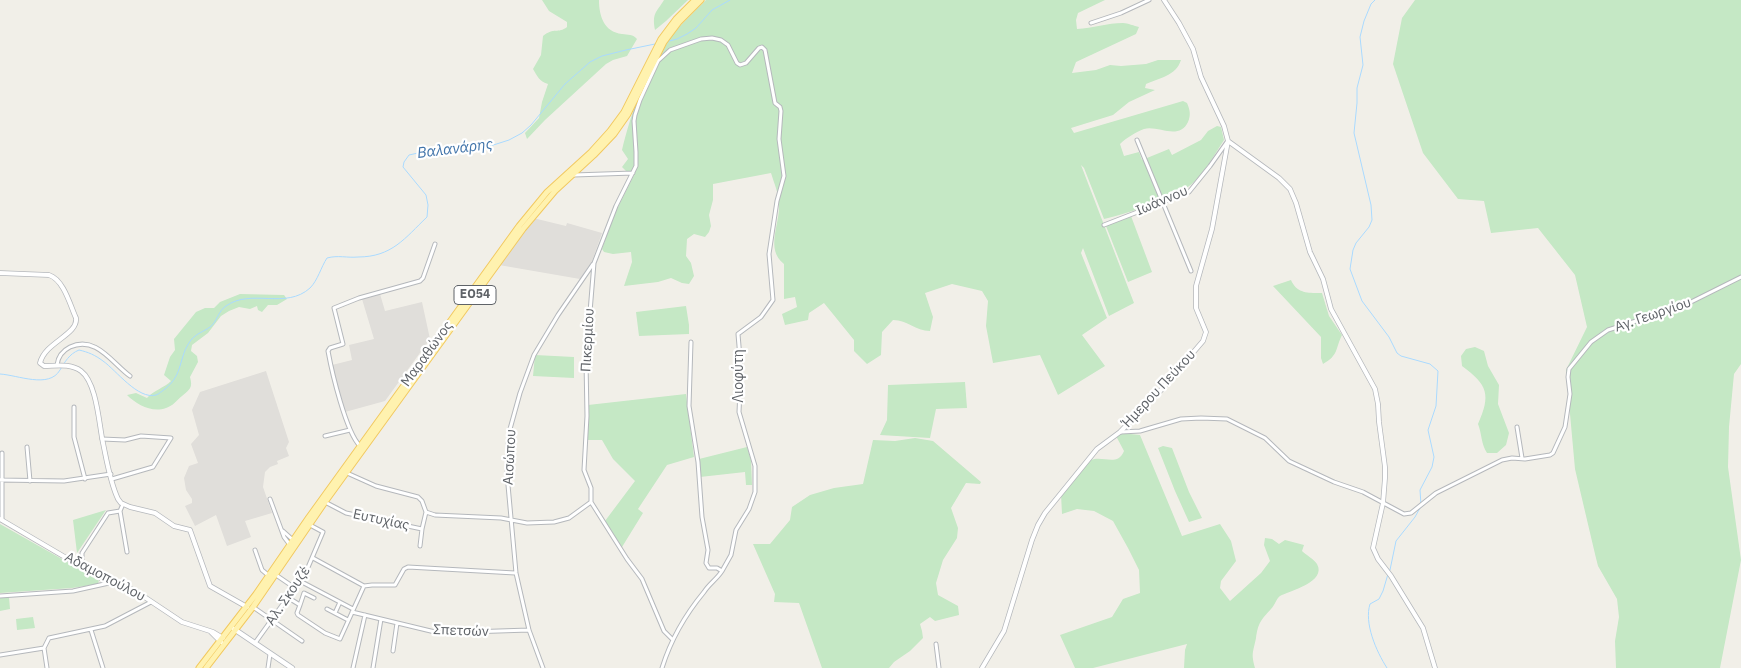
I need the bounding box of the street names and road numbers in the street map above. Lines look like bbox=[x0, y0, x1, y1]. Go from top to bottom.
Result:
street label: Ιωάννου bbox=[1133, 183, 1191, 219]
road number: ΕΟ54 bbox=[454, 286, 496, 304]
street label: Αγ. Γεωργίου bbox=[1612, 294, 1694, 336]
street label: Πικερμίου bbox=[578, 308, 598, 372]
street label: Μαραθώνος bbox=[398, 318, 456, 390]
street label: Ήμερου Πεύκου bbox=[1119, 347, 1199, 431]
street label: Λιοφύτη bbox=[731, 349, 747, 403]
street label: Αισώπου bbox=[500, 429, 520, 485]
street label: Ευτυχίας bbox=[351, 506, 411, 534]
street label: Αδαμοπούλου bbox=[62, 549, 148, 605]
street label: Αλ. Σκουζέ bbox=[262, 563, 314, 629]
street label: Σπετσών bbox=[433, 622, 489, 640]

